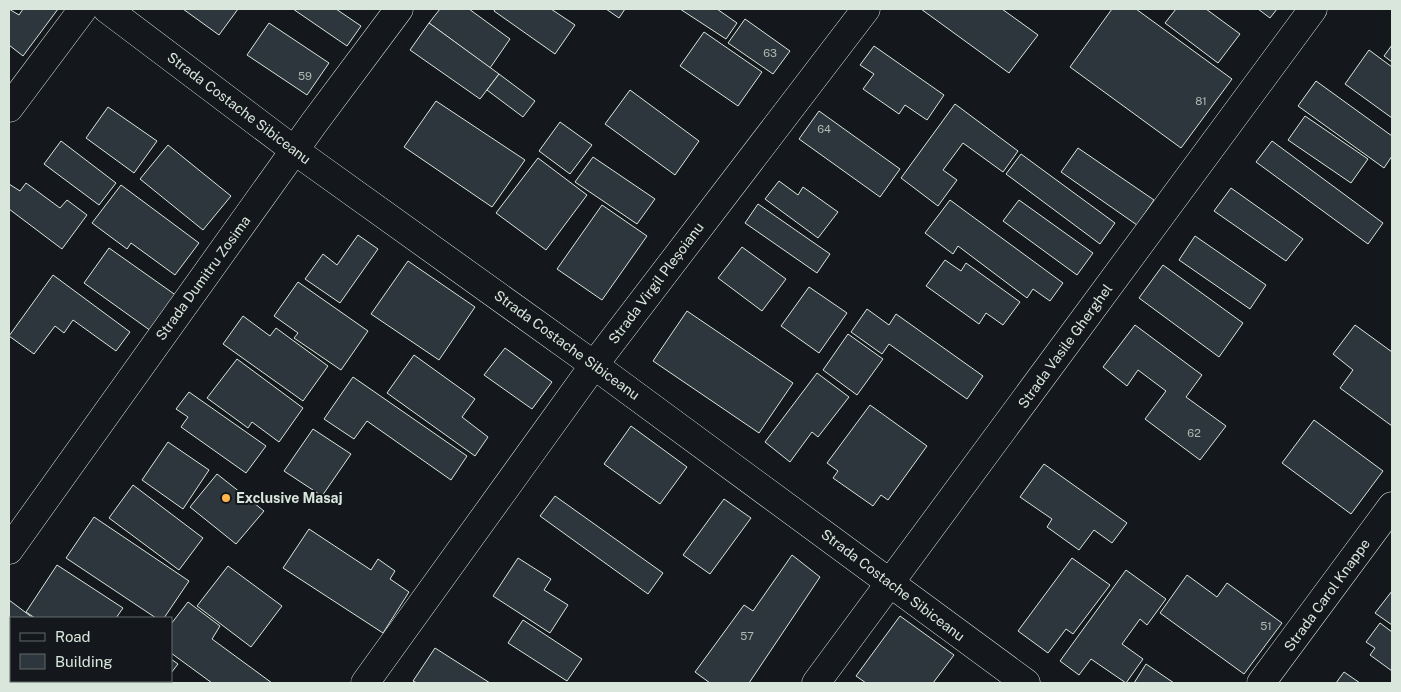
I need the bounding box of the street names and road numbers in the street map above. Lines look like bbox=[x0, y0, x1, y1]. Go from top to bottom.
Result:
street label: Strada Costache Sibiceanu bbox=[164, 49, 314, 167]
street label: Strada Dumitru Zosima bbox=[152, 213, 254, 343]
street label: Strada Virgil Pleșoianu bbox=[605, 219, 707, 347]
street label: Strada Vasile Gherghel bbox=[1015, 281, 1115, 411]
street label: Strada Costache Sibiceanu bbox=[491, 287, 643, 403]
street label: Strada Costache Sibiceanu bbox=[818, 526, 968, 644]
street label: Strada Carol Knappe bbox=[1281, 536, 1373, 654]

